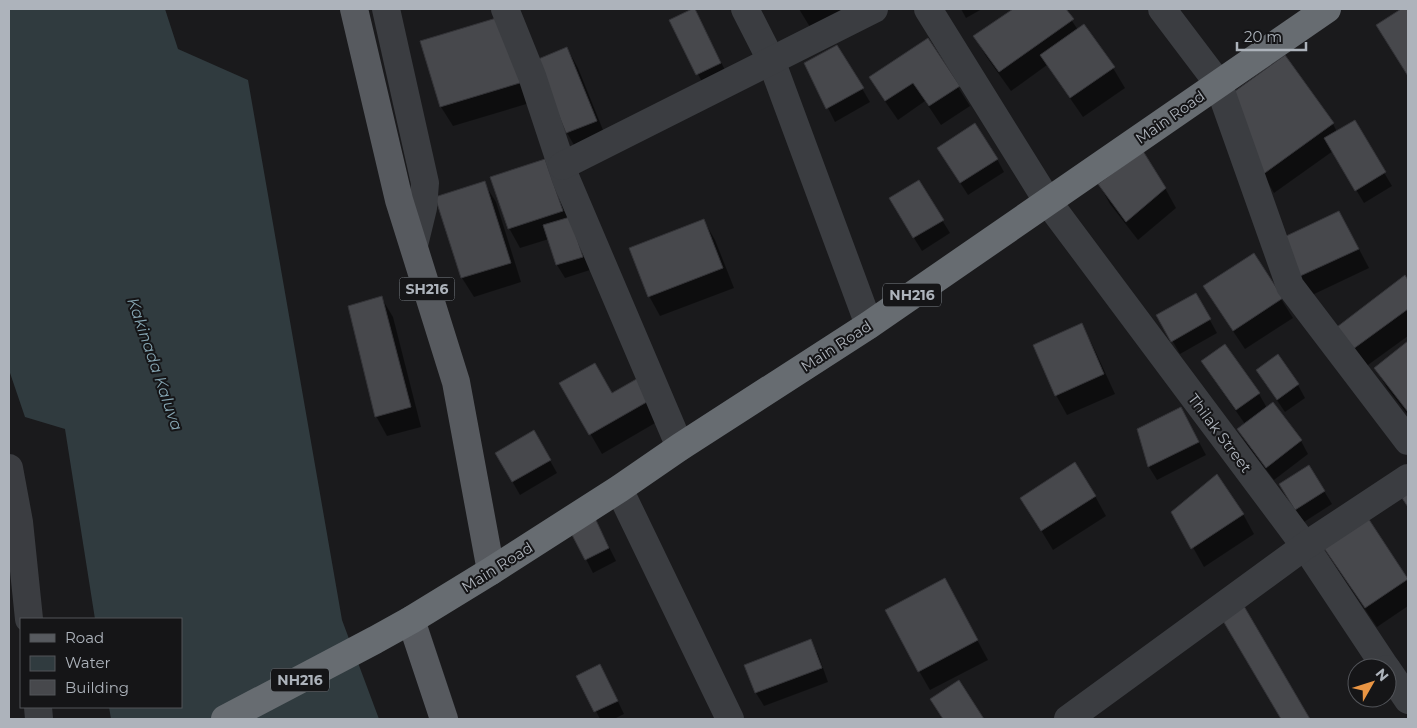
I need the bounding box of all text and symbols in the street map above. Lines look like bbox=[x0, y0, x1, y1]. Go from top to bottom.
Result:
scale bar bbox=[1237, 20, 1306, 52]
text: 20 m bbox=[1244, 27, 1282, 46]
street label: Main Road bbox=[1132, 86, 1208, 148]
road number: SH216 bbox=[400, 278, 454, 300]
road number: NH216 bbox=[883, 284, 941, 306]
water label: Kakinada Kaluva bbox=[123, 295, 187, 433]
street label: Main Road bbox=[797, 316, 875, 376]
street label: Thilak Street bbox=[1184, 390, 1256, 476]
street label: Main Road bbox=[458, 538, 536, 596]
legend bbox=[20, 618, 182, 708]
text: Road bbox=[65, 628, 104, 647]
text: Water bbox=[65, 653, 111, 672]
north arrow bbox=[1347, 658, 1397, 708]
text: N bbox=[1372, 665, 1393, 685]
road number: NH216 bbox=[271, 668, 329, 692]
text: Building bbox=[65, 678, 129, 697]

